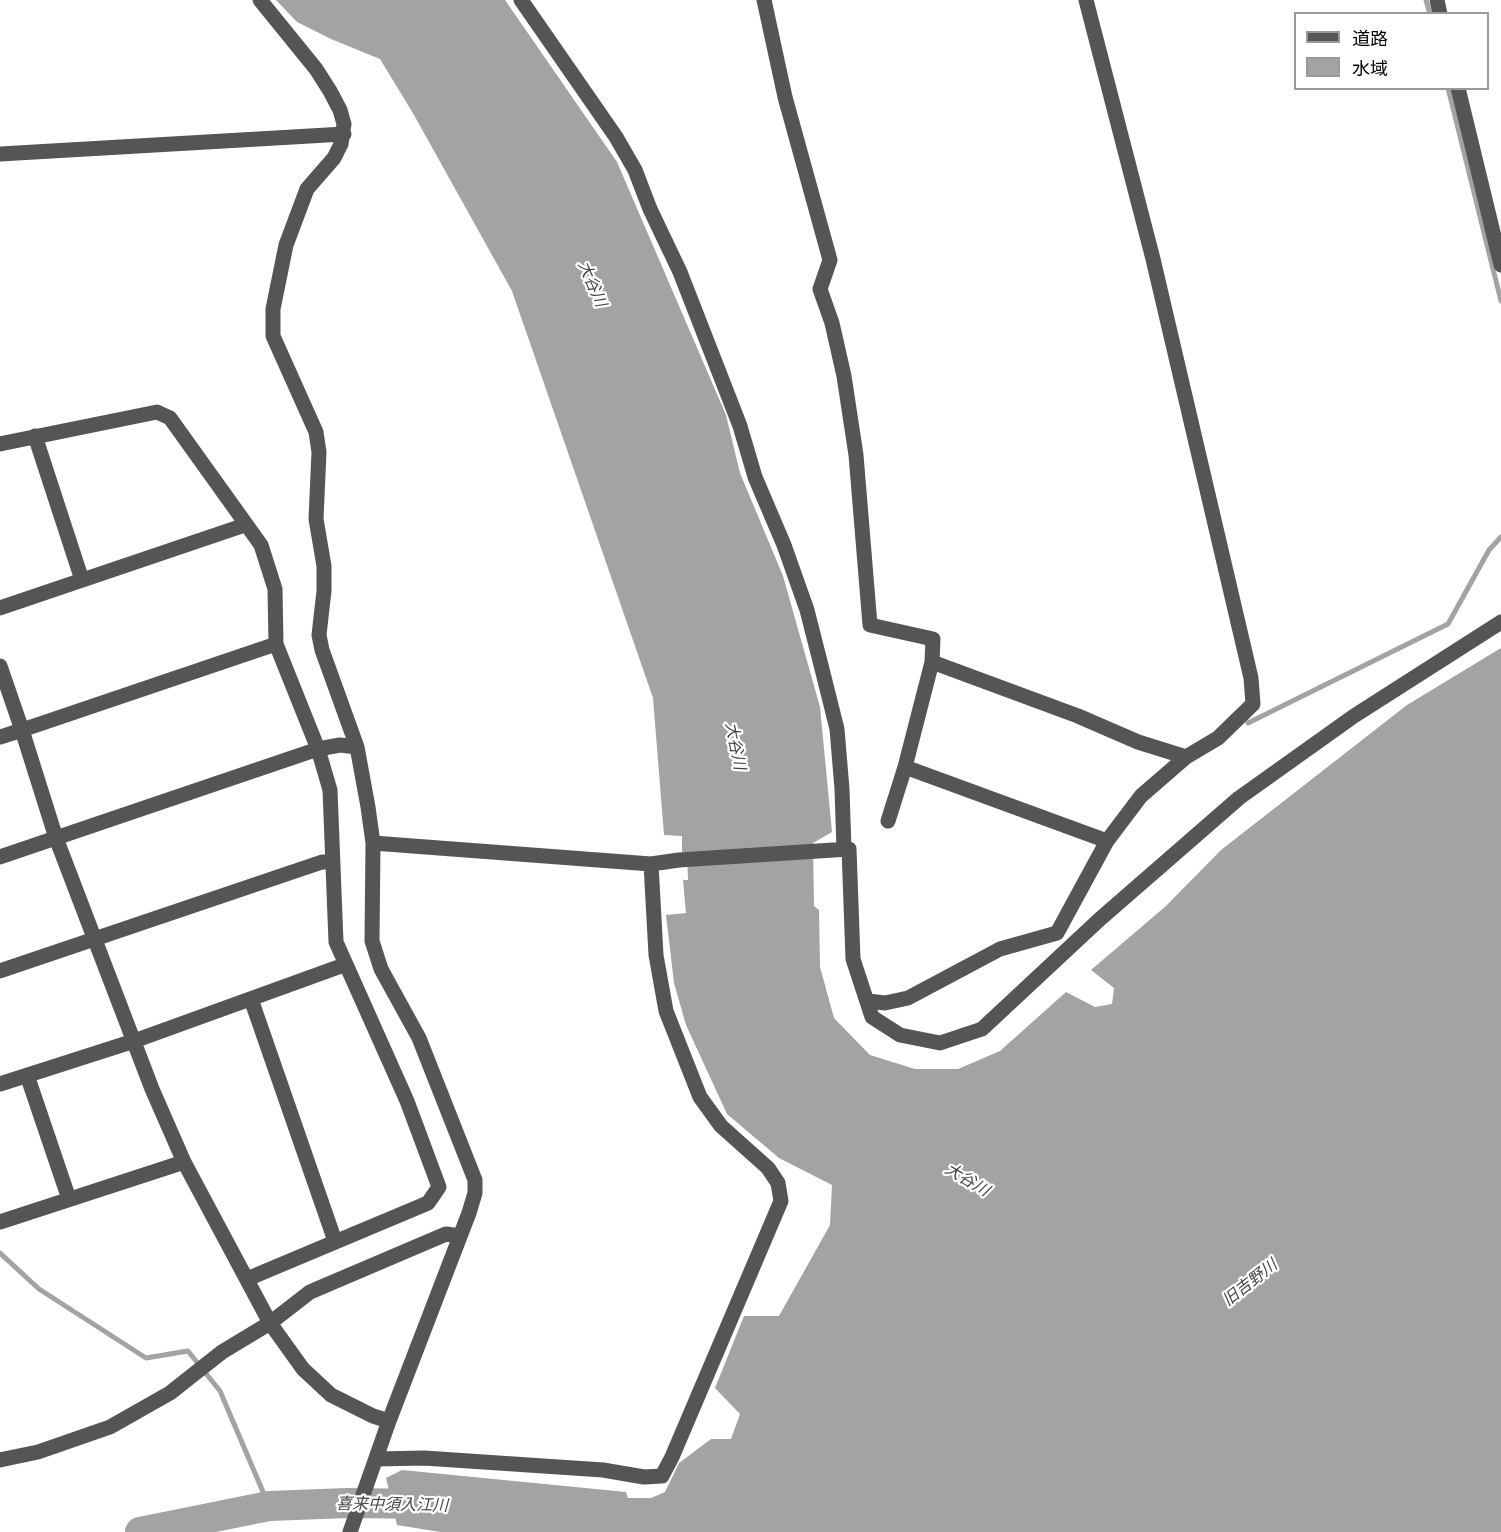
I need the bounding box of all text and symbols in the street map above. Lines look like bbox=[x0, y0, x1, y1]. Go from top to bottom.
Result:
legend bbox=[1294, 12, 1489, 90]
text: 道路 bbox=[1352, 28, 1388, 49]
text: 水域 bbox=[1352, 58, 1388, 79]
water label: 大谷川 bbox=[574, 258, 610, 310]
water label: 大谷川 bbox=[721, 721, 749, 771]
water label: 大谷川 bbox=[941, 1159, 993, 1201]
water label: 旧吉野川 bbox=[1219, 1256, 1281, 1310]
water label: 喜来中須入江川 bbox=[336, 1494, 448, 1516]

